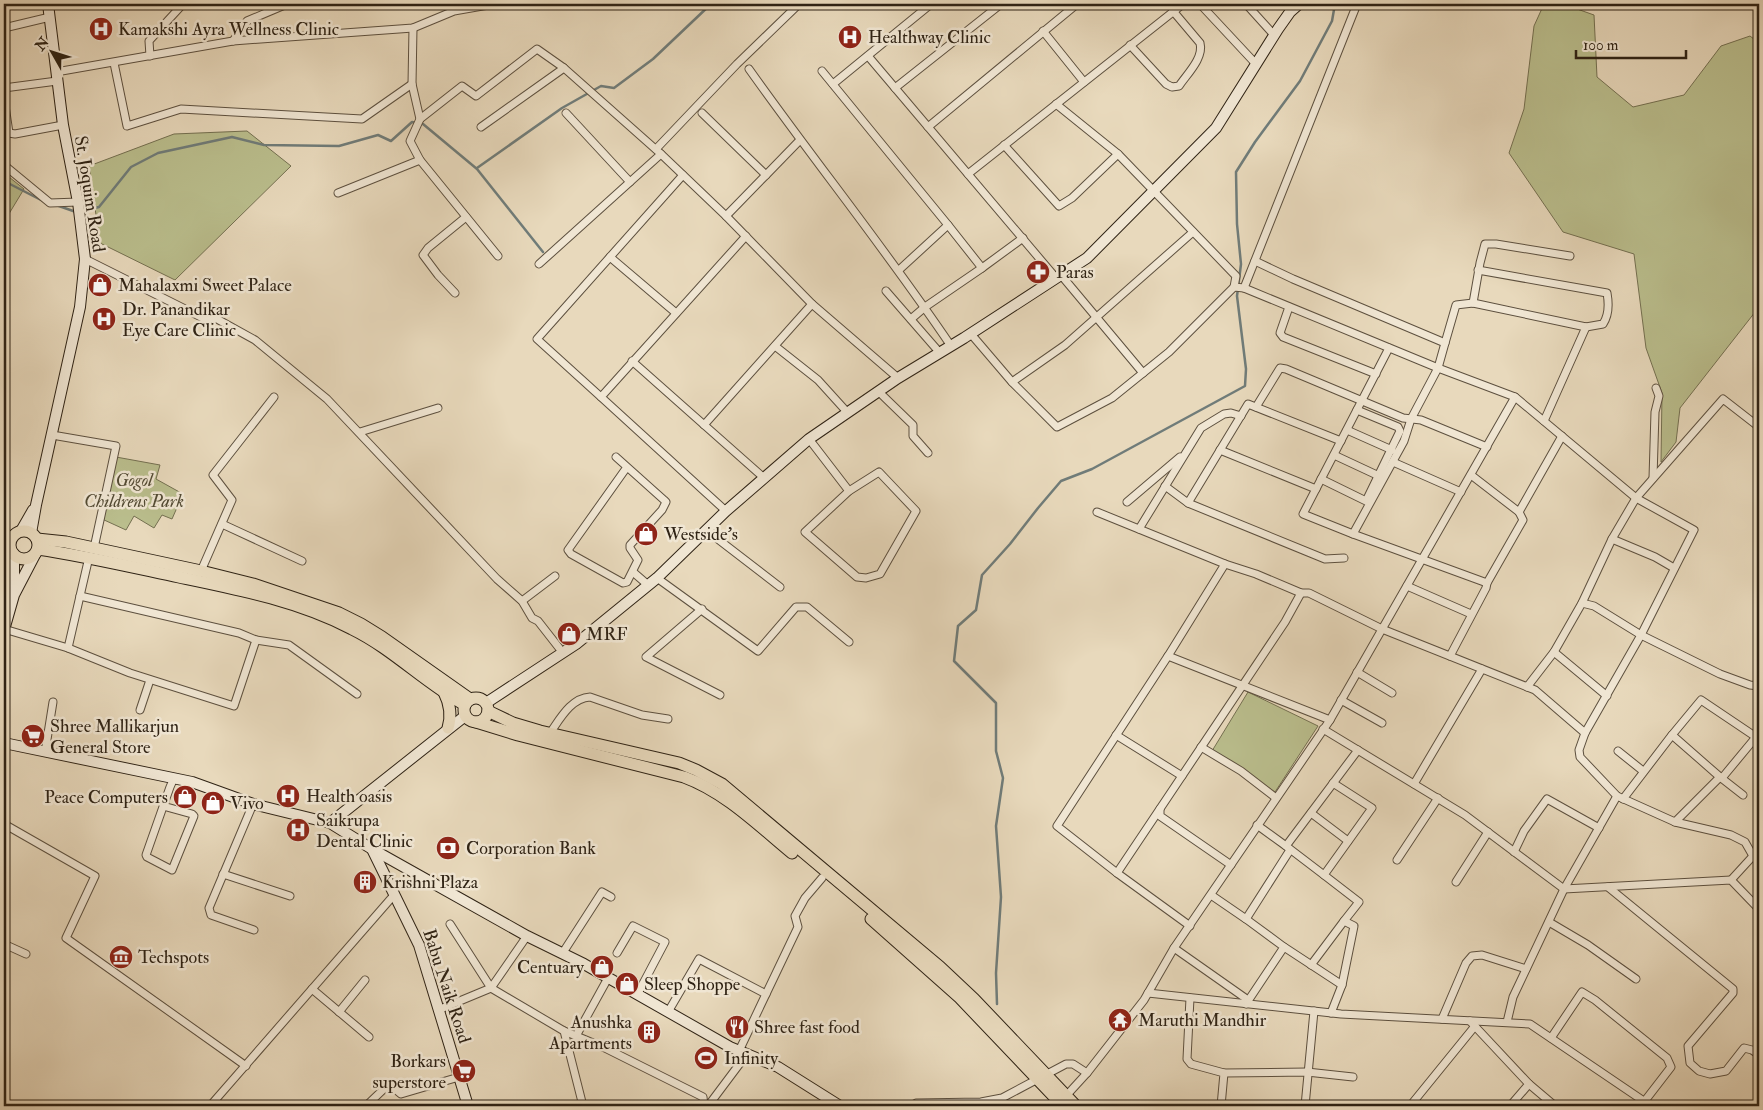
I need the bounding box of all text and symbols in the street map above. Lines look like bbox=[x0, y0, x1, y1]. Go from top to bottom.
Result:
hospital icon: Kamakshi Ayra Wellness Clinic bbox=[88, 16, 114, 42]
place label: Kamakshi Ayra Wellness Clinic bbox=[118, 18, 339, 41]
hospital icon: Healthway Clinic bbox=[837, 24, 863, 50]
place label: Healthway Clinic bbox=[868, 26, 991, 49]
north arrow bbox=[28, 28, 78, 78]
scale bar bbox=[1576, 28, 1686, 60]
text: N bbox=[31, 34, 53, 55]
text: 100 m bbox=[1583, 36, 1619, 55]
street label: St. Joquim Road bbox=[69, 134, 110, 254]
pharmacy icon: Paras bbox=[1025, 259, 1051, 285]
place label: Paras bbox=[1056, 261, 1094, 284]
shop icon: Mahalaxmi Sweet Palace bbox=[87, 272, 113, 298]
place label: Mahalaxmi Sweet Palace bbox=[118, 274, 292, 297]
place label: Dr. Panandikar Eye Care Clinic bbox=[122, 298, 236, 342]
hospital icon: Dr. Panandikar Eye Care Clinic bbox=[91, 306, 117, 332]
park label: Gogol Childrens Park bbox=[84, 469, 184, 513]
shop icon: Westside's bbox=[633, 521, 659, 547]
place label: Westside's bbox=[663, 523, 738, 546]
shop icon: MRF bbox=[556, 621, 582, 647]
place label: MRF bbox=[586, 623, 628, 646]
place label: Shree Mallikarjun General Store bbox=[50, 715, 179, 759]
supermarket icon: Shree Mallikarjun General Store bbox=[20, 723, 46, 749]
hospital icon: Health oasis bbox=[275, 783, 301, 809]
shop icon: Peace Computers bbox=[172, 784, 198, 810]
place label: Health oasis bbox=[306, 785, 392, 808]
place label: Peace Computers bbox=[44, 786, 168, 809]
shop icon: Vivo bbox=[200, 790, 226, 816]
place label: Vivo bbox=[230, 792, 264, 815]
place label: Saikrupa Dental Clinic bbox=[316, 809, 413, 853]
hospital icon: Saikrupa Dental Clinic bbox=[285, 817, 311, 843]
bank icon: Corporation Bank bbox=[435, 835, 461, 861]
place label: Corporation Bank bbox=[466, 837, 596, 860]
building icon: Krishni Plaza bbox=[352, 869, 378, 895]
place label: Krishni Plaza bbox=[382, 871, 479, 894]
street label: Babu Naik Road bbox=[417, 926, 476, 1046]
museum icon: Techspots bbox=[108, 944, 134, 970]
place label: Techspots bbox=[138, 946, 209, 969]
shop icon: Centuary bbox=[589, 954, 615, 980]
place label: Centuary bbox=[517, 956, 585, 979]
shop icon: Sleep Shoppe bbox=[614, 971, 640, 997]
place label: Sleep Shoppe bbox=[644, 973, 741, 996]
temple icon: Maruthi Mandhir bbox=[1107, 1007, 1133, 1033]
place label: Maruthi Mandhir bbox=[1138, 1009, 1267, 1032]
place label: Anushka Apartments bbox=[548, 1011, 633, 1055]
restaurant icon: Shree fast food bbox=[724, 1014, 750, 1040]
place label: Shree fast food bbox=[754, 1016, 860, 1039]
building icon: Anushka Apartments bbox=[636, 1019, 662, 1045]
sports icon: Infinity bbox=[693, 1045, 719, 1071]
place label: Infinity bbox=[724, 1047, 779, 1070]
place label: Borkars superstore bbox=[372, 1050, 446, 1094]
supermarket icon: Borkars superstore bbox=[451, 1058, 477, 1084]

